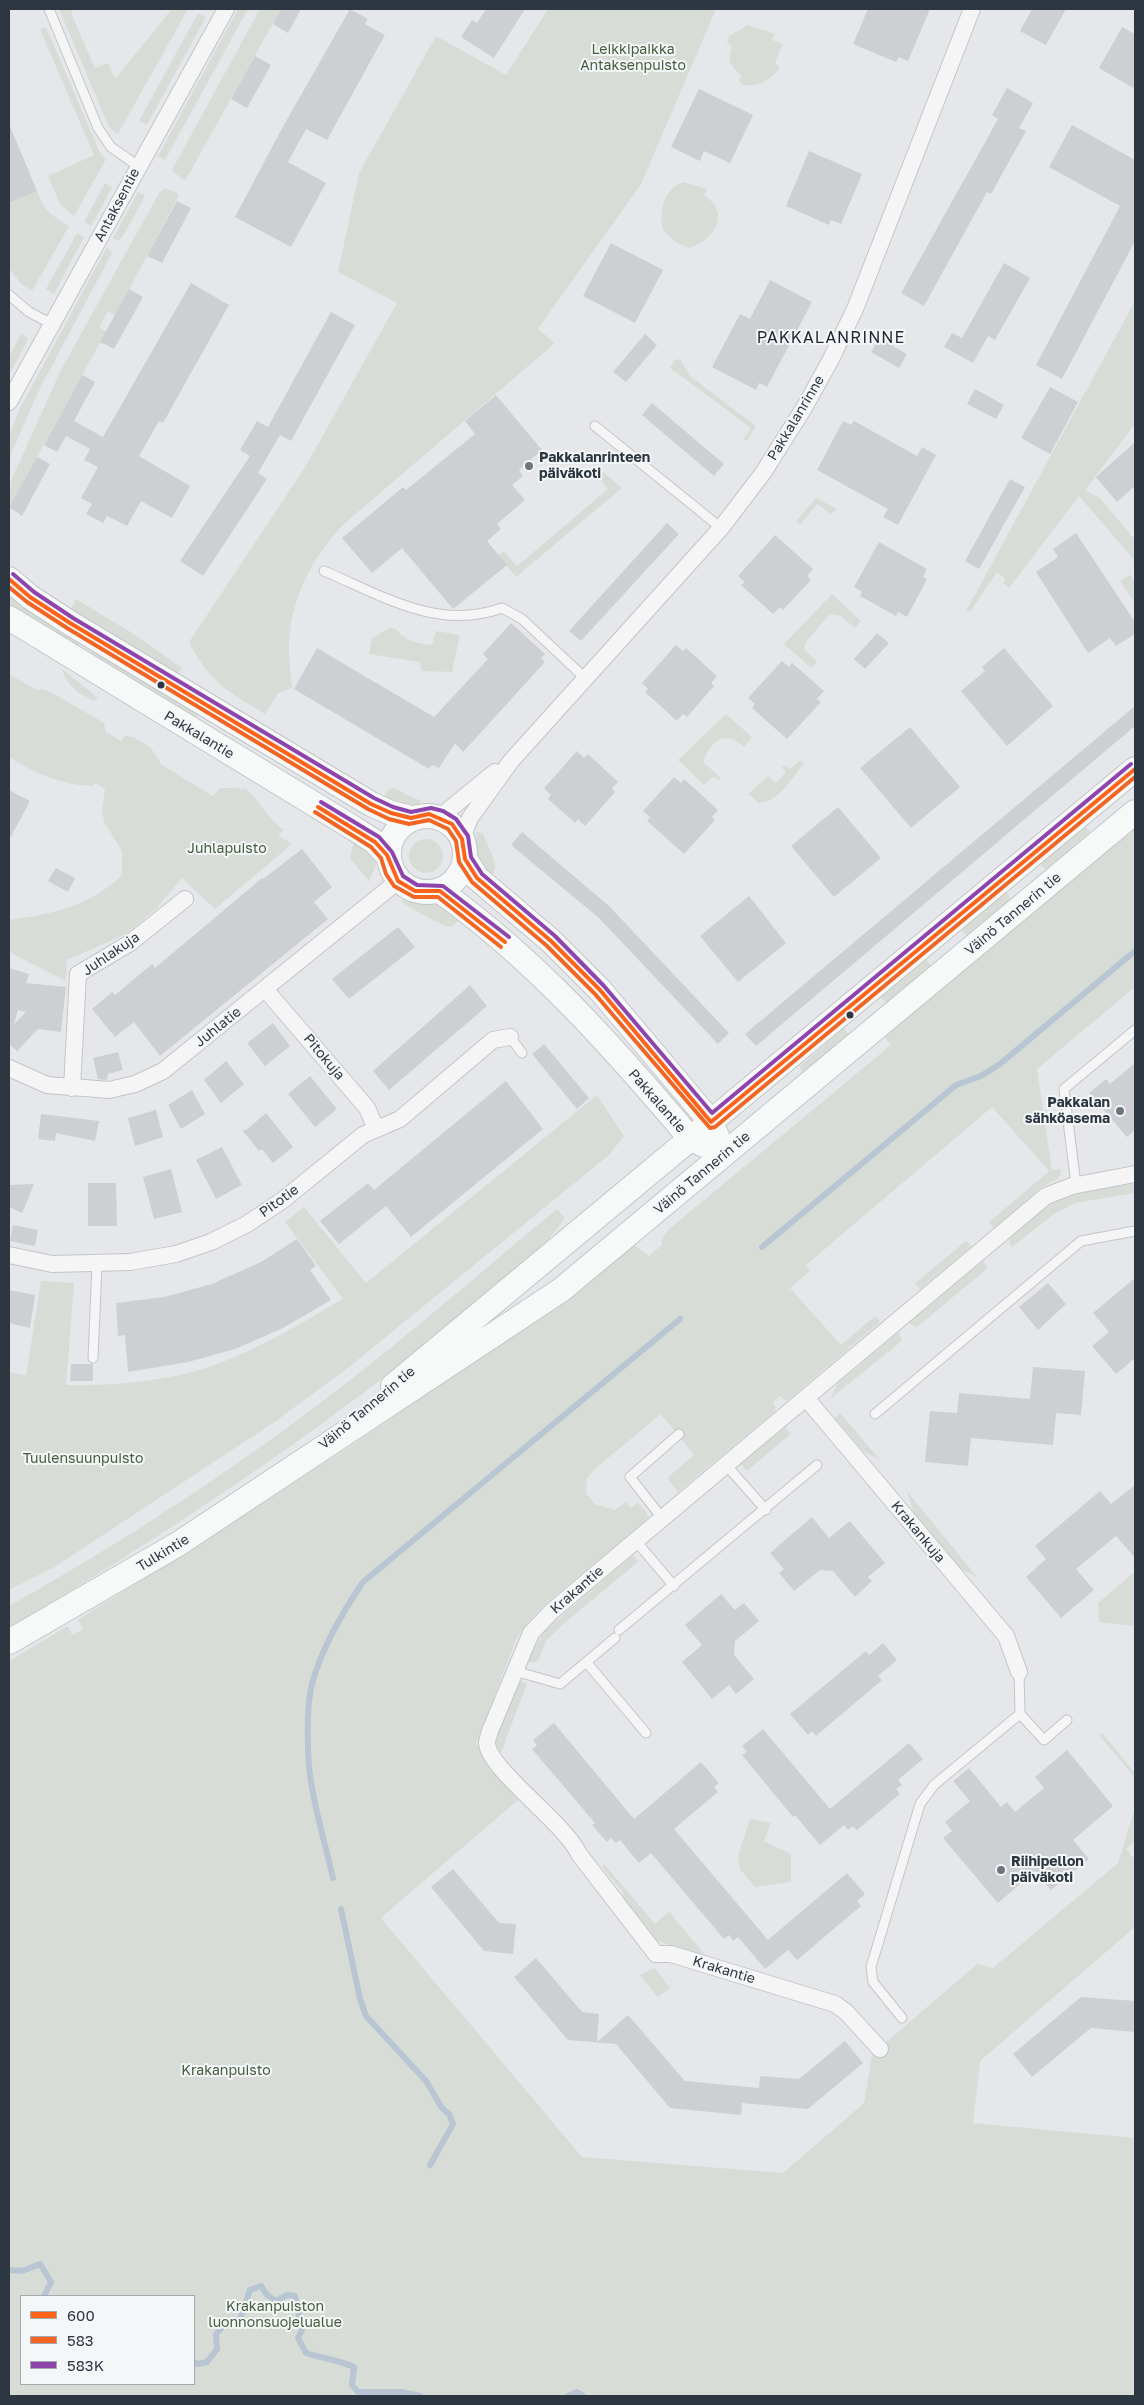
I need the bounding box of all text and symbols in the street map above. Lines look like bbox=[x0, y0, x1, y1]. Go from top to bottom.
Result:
park label: Leikkipaikka Antaksenpuisto bbox=[580, 42, 686, 74]
street label: Antaksentie bbox=[91, 165, 143, 245]
district label: PAKKALANRINNE bbox=[755, 328, 907, 348]
street label: Pakkalanrinne bbox=[764, 372, 828, 464]
place label: Pakkalanrinteen päiväkoti bbox=[539, 450, 650, 482]
marker: Pakkalanrinteen päiväkoti bbox=[523, 460, 535, 472]
unlabelled marker bbox=[156, 680, 166, 690]
street label: Pakkalantie bbox=[161, 707, 237, 763]
park label: Juhlapuisto bbox=[187, 841, 267, 857]
street label: Väinö Tannerin tie bbox=[962, 869, 1064, 959]
street label: Juhlakuja bbox=[79, 929, 143, 979]
street label: Juhlatie bbox=[192, 1003, 244, 1051]
unlabelled marker bbox=[845, 1010, 855, 1020]
street label: Pitokuja bbox=[300, 1031, 348, 1083]
street label: Pakkalantie bbox=[625, 1066, 689, 1136]
place label: Pakkalan sähköasema bbox=[1025, 1095, 1110, 1128]
marker: Pakkalan sähköasema bbox=[1114, 1105, 1126, 1117]
street label: Väinö Tannerin tie bbox=[651, 1128, 753, 1218]
street label: Pitotie bbox=[256, 1181, 302, 1221]
street label: Väinö Tannerin tie bbox=[316, 1363, 418, 1453]
park label: Tuulensuunpuisto bbox=[23, 1451, 143, 1467]
street label: Krakankuja bbox=[887, 1498, 949, 1566]
street label: Tulkintie bbox=[134, 1531, 192, 1575]
street label: Krakantie bbox=[547, 1562, 607, 1618]
place label: Riihipellon päiväkoti bbox=[1011, 1854, 1084, 1886]
marker: Riihipellon päiväkoti bbox=[995, 1864, 1007, 1876]
street label: Krakantie bbox=[691, 1953, 757, 1987]
park label: Krakanpuisto bbox=[181, 2063, 271, 2079]
legend bbox=[20, 2295, 195, 2385]
park label: Krakanpuiston luonnonsuojelualue bbox=[208, 2299, 342, 2332]
text: 600 bbox=[67, 2306, 95, 2324]
text: 583 bbox=[67, 2331, 94, 2349]
text: 583K bbox=[67, 2356, 104, 2374]

